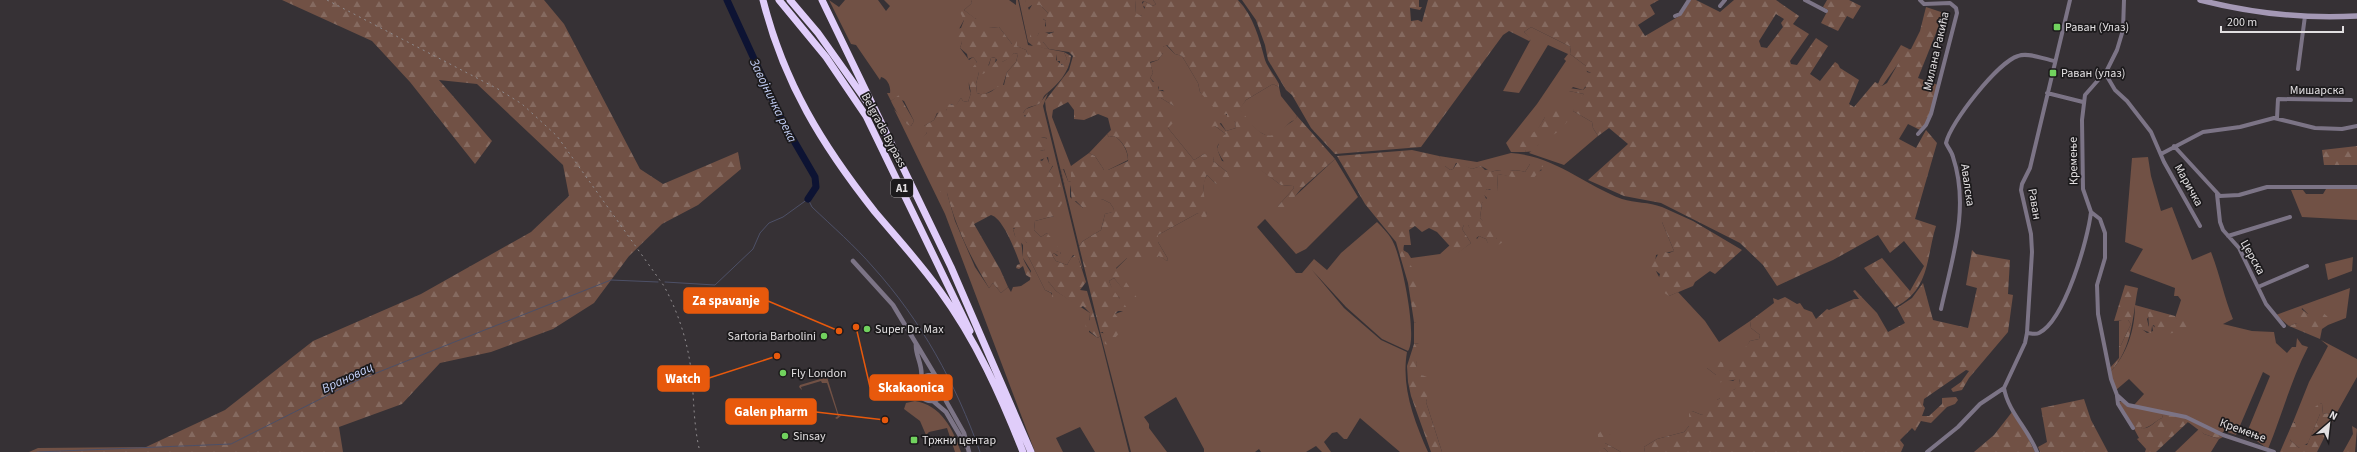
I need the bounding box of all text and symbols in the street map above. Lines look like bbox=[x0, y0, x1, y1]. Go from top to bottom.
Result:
scale bar bbox=[2221, 8, 2343, 34]
street label: Милана Ракића bbox=[1919, 10, 1954, 92]
text: 200 m bbox=[2227, 14, 2257, 31]
place label: Раван (Улаз) bbox=[2065, 19, 2129, 36]
marker: Раван (Улаз) bbox=[2052, 22, 2062, 32]
water label: Завојничка река bbox=[745, 55, 801, 146]
place label: Раван (улаз) bbox=[2061, 65, 2125, 82]
marker: Раван (улаз) bbox=[2048, 68, 2058, 78]
street label: Мишарска bbox=[2290, 82, 2344, 99]
street label: Belgrade Bypass bbox=[857, 90, 910, 170]
street label: Кремење bbox=[2065, 137, 2082, 185]
street label: Маричка bbox=[2170, 161, 2207, 210]
street label: Авалска bbox=[1956, 163, 1979, 207]
road number: A1 bbox=[891, 179, 913, 197]
street label: Раван bbox=[2023, 187, 2046, 221]
street label: Церска bbox=[2236, 237, 2269, 278]
callout: Za spavanje bbox=[684, 288, 768, 313]
text: Za spavanje bbox=[692, 292, 760, 310]
place label: Super Dr. Max bbox=[875, 321, 944, 338]
marker: Super Dr. Max bbox=[862, 324, 872, 334]
place label: Sartoria Barbolini bbox=[727, 328, 816, 345]
marker: Sartoria Barbolini bbox=[819, 331, 829, 341]
water label: Врановац bbox=[319, 358, 376, 398]
place label: Fly London bbox=[791, 365, 846, 382]
callout: Watch bbox=[658, 366, 709, 391]
marker: Fly London bbox=[778, 368, 788, 378]
text: Watch bbox=[665, 370, 701, 388]
callout: Skakaonica bbox=[870, 375, 952, 400]
text: Skakaonica bbox=[878, 379, 944, 397]
callout: Galen pharm bbox=[726, 399, 816, 424]
text: Galen pharm bbox=[734, 403, 808, 421]
north arrow bbox=[2309, 404, 2349, 444]
text: N bbox=[2327, 407, 2340, 424]
street label: Кремење bbox=[2217, 414, 2268, 447]
place label: Sinsay bbox=[793, 428, 826, 445]
marker: Sinsay bbox=[780, 431, 790, 441]
place label: Тржни центар bbox=[922, 432, 996, 449]
marker: Тржни центар bbox=[909, 435, 919, 445]

